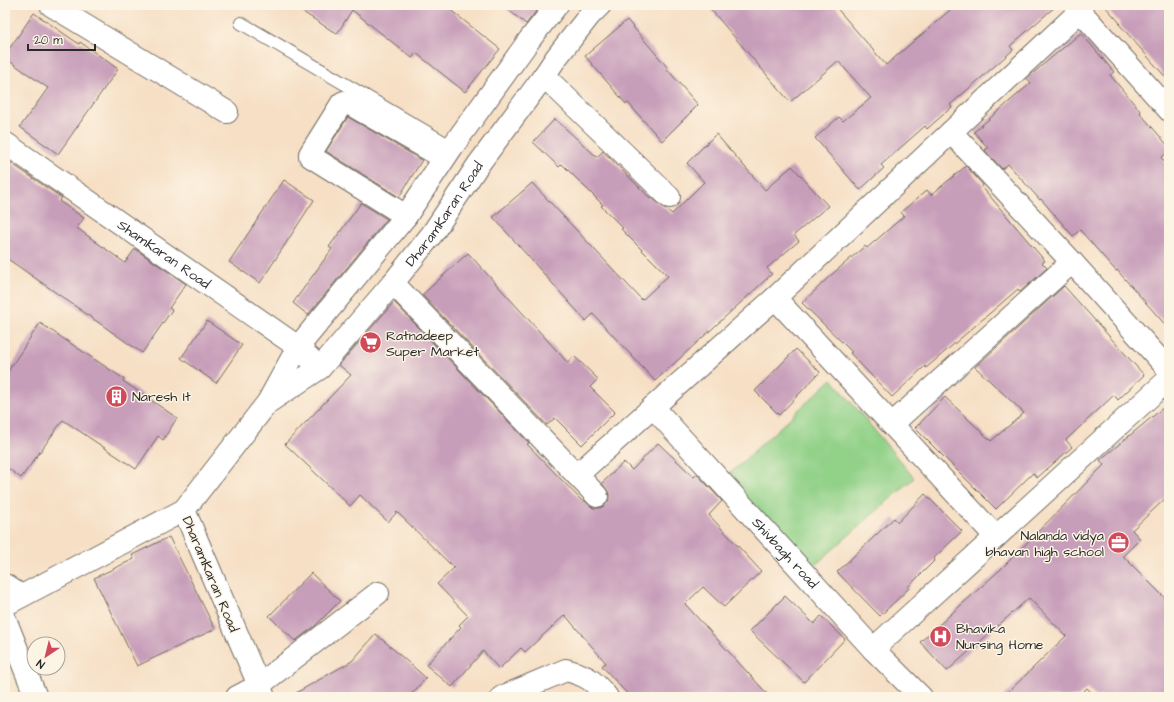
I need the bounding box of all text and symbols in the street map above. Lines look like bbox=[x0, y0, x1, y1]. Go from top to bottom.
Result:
scale bar bbox=[28, 26, 95, 52]
text: 20 m bbox=[34, 32, 63, 49]
street label: DharamKaran Road bbox=[401, 158, 489, 271]
street label: ShamKaran Road bbox=[113, 215, 214, 294]
place label: Ratnadeep Super Market bbox=[386, 326, 479, 362]
supermarket icon: Ratnadeep Super Market bbox=[357, 330, 383, 356]
building icon: Naresh It bbox=[103, 383, 129, 409]
place label: Naresh It bbox=[132, 387, 191, 407]
street label: DharamKaran Road bbox=[177, 513, 244, 635]
street label: Shivbagh road bbox=[747, 513, 822, 593]
place label: Nalanda vidya bhavan high school bbox=[986, 526, 1104, 562]
office icon: Nalanda vidya bhavan high school bbox=[1106, 530, 1132, 556]
place label: Bhavika Nursing Home bbox=[956, 619, 1044, 655]
hospital icon: Bhavika Nursing Home bbox=[928, 623, 954, 649]
north arrow bbox=[26, 636, 66, 676]
text: N bbox=[33, 656, 48, 672]

